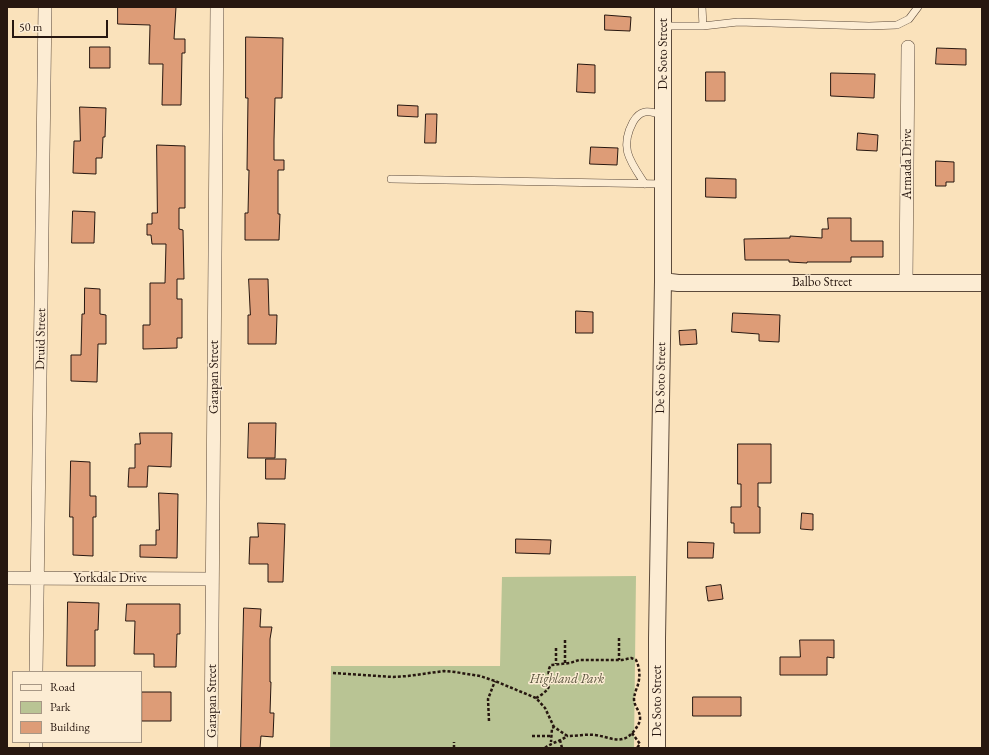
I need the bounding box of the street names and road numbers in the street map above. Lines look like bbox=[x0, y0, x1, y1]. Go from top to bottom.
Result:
street label: De Soto Street bbox=[655, 18, 671, 90]
street label: Armada Drive bbox=[899, 129, 915, 199]
street label: Balbo Street bbox=[792, 274, 852, 290]
street label: Druid Street bbox=[33, 308, 49, 370]
street label: Garapan Street bbox=[206, 340, 222, 414]
street label: De Soto Street bbox=[653, 342, 669, 414]
street label: Yorkdale Drive bbox=[73, 570, 147, 586]
street label: Garapan Street bbox=[204, 664, 220, 738]
street label: De Soto Street bbox=[649, 665, 665, 737]

